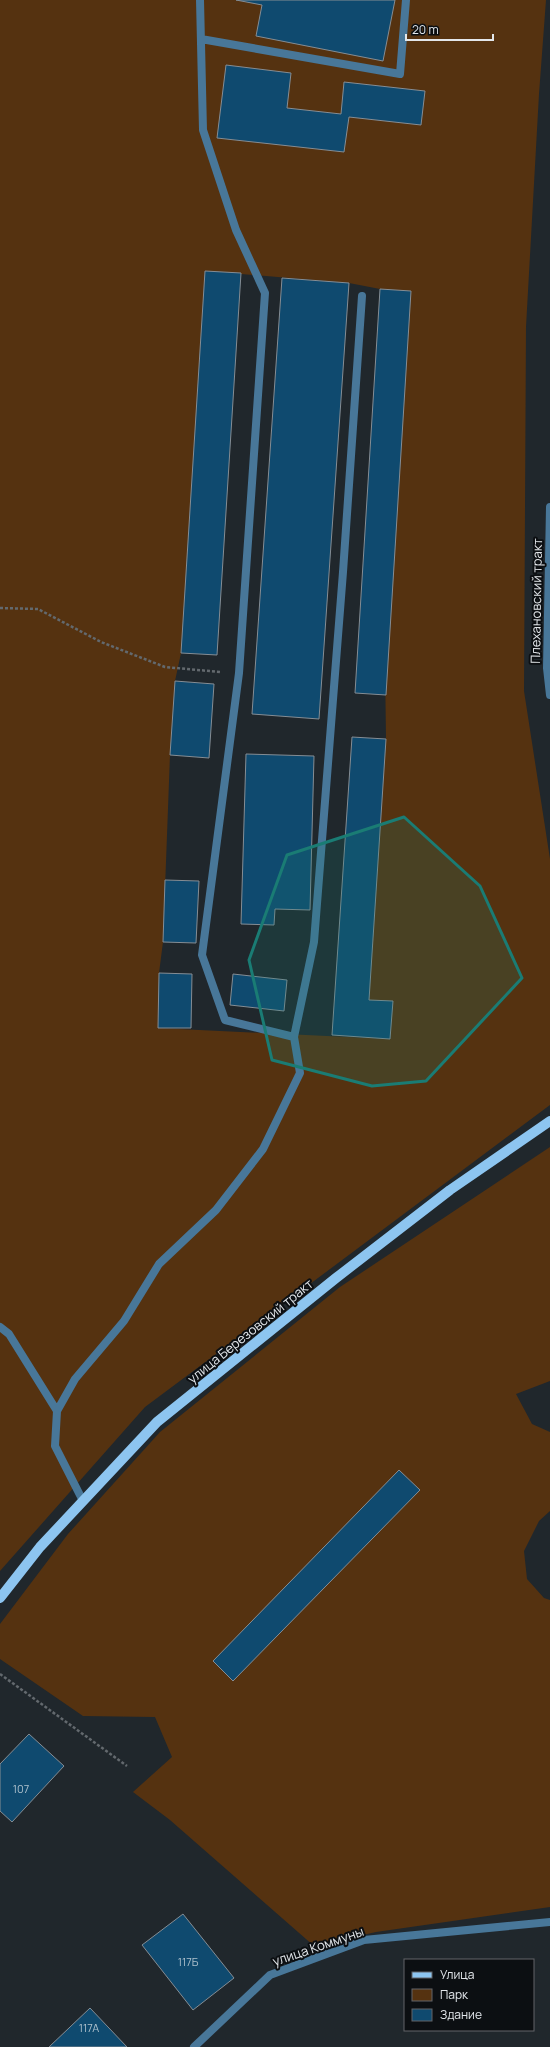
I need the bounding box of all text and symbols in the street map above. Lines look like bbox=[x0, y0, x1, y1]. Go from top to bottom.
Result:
scale bar bbox=[406, 16, 493, 42]
text: 20 m bbox=[412, 21, 439, 38]
street label: Плехановский тракт bbox=[526, 538, 546, 664]
street label: улица Березовский тракт bbox=[183, 1274, 317, 1387]
house number: 107 bbox=[13, 1781, 29, 1796]
street label: улица Коммуны bbox=[270, 1922, 366, 1970]
house number: 117Б bbox=[178, 1954, 199, 1969]
legend bbox=[404, 1959, 534, 2031]
text: Улица bbox=[440, 1966, 474, 1983]
text: Парк bbox=[440, 1986, 469, 2003]
text: Здание bbox=[440, 2006, 482, 2023]
house number: 117А bbox=[79, 2020, 99, 2035]

